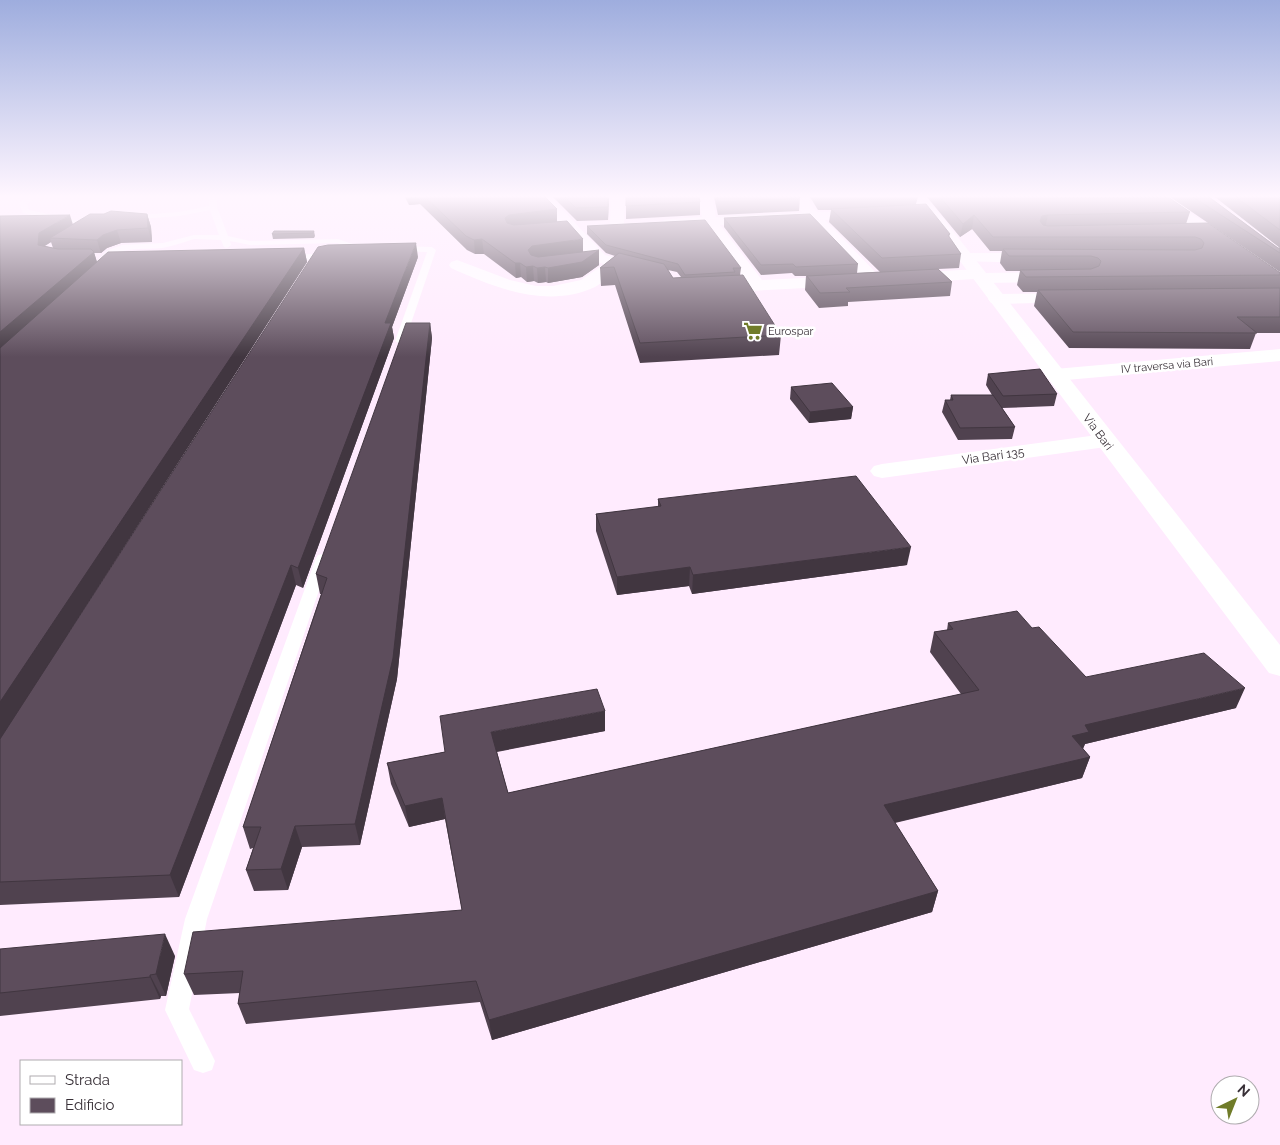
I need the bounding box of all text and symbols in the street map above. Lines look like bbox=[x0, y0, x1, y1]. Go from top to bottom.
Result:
supermarket icon: Eurospar bbox=[742, 320, 764, 342]
place label: Eurospar bbox=[768, 325, 813, 338]
street label: IV traversa via Bari bbox=[1120, 355, 1214, 376]
street label: Via Bari bbox=[1080, 411, 1116, 453]
street label: Via Bari 135 bbox=[961, 445, 1026, 467]
legend bbox=[20, 1060, 182, 1125]
text: Strada bbox=[65, 1071, 110, 1089]
north arrow bbox=[1210, 1075, 1260, 1125]
text: N bbox=[1235, 1081, 1253, 1100]
text: Edificio bbox=[65, 1096, 115, 1114]

